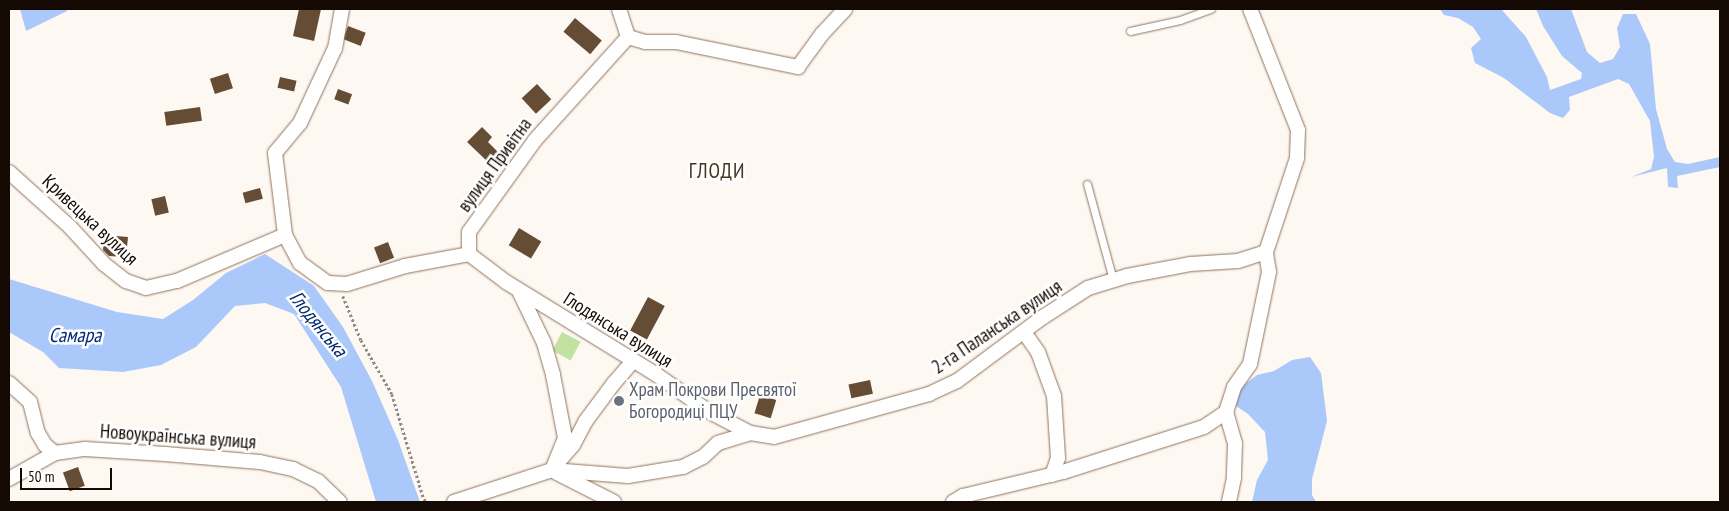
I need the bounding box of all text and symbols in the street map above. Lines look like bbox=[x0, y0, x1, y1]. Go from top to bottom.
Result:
street label: вулиця Привітна bbox=[453, 114, 537, 216]
district label: ГЛОДИ bbox=[688, 158, 746, 184]
street label: Кривецька вулиця bbox=[37, 170, 143, 270]
street label: 2-га Паланська вулиця bbox=[928, 275, 1066, 379]
water label: Глодянська bbox=[284, 286, 352, 362]
street label: Глодянська вулиця bbox=[559, 287, 677, 373]
water label: Самара bbox=[49, 323, 101, 347]
place label: Храм Покрови Пресвятої Богородиці ПЦУ bbox=[629, 379, 797, 423]
marker: Храм Покрови Пресвятої Богородиці ПЦУ bbox=[613, 395, 625, 407]
street label: Новоукраїнська вулиця bbox=[99, 420, 257, 454]
scale bar bbox=[22, 458, 115, 490]
text: 50 m bbox=[28, 467, 54, 486]

